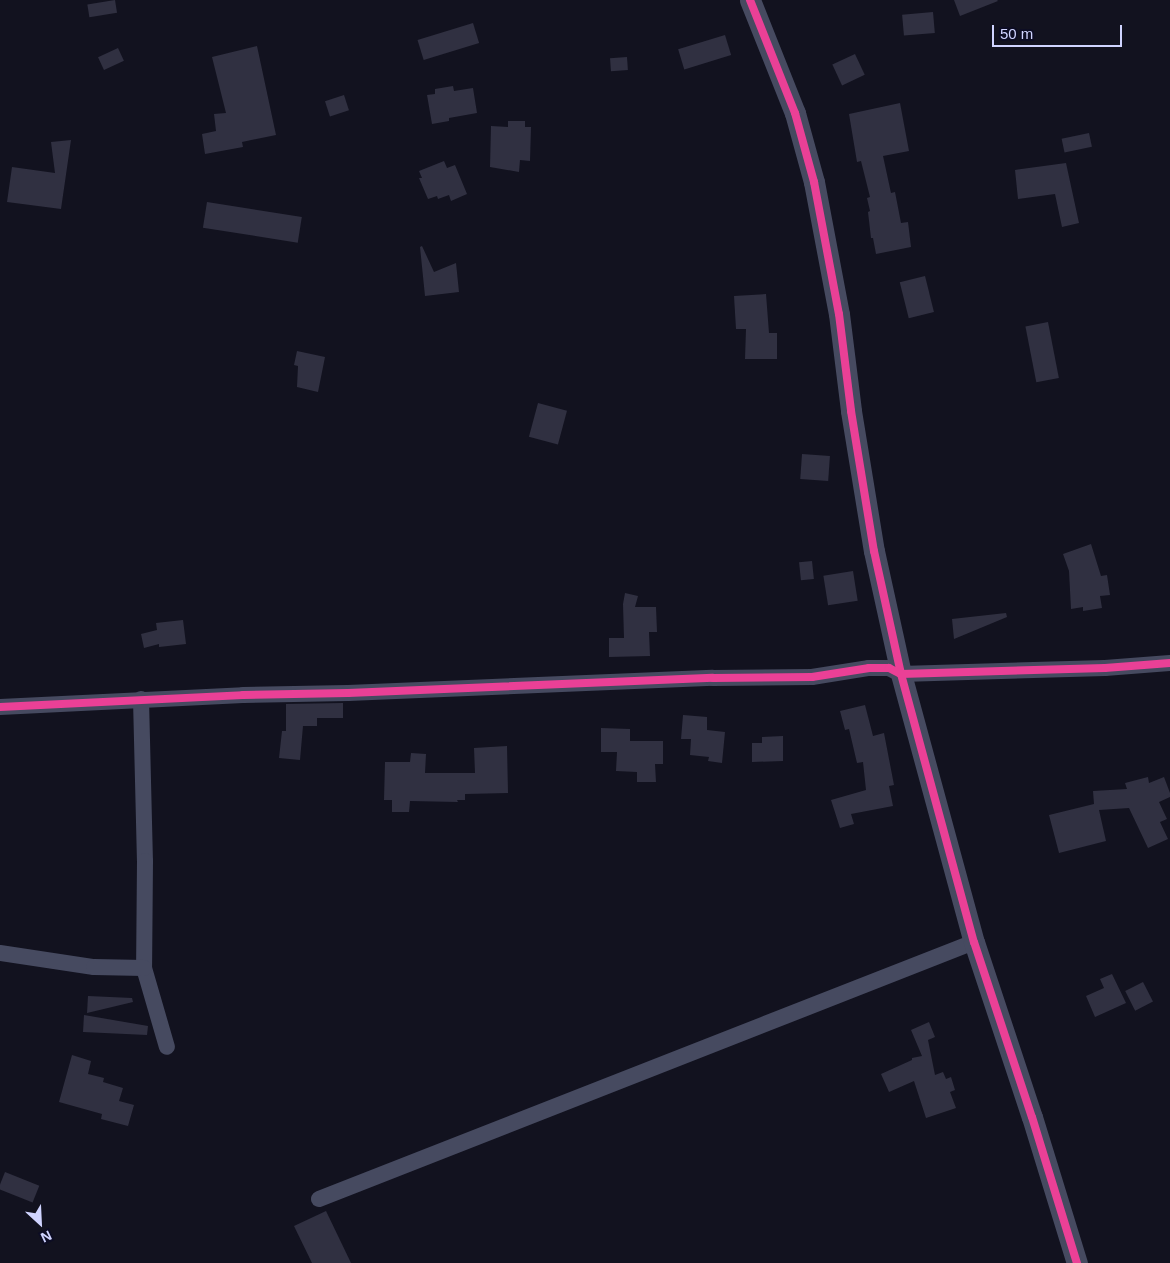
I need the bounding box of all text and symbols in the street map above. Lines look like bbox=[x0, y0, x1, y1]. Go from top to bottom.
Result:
scale bar bbox=[995, 15, 1125, 47]
text: 50 m bbox=[1000, 25, 1033, 42]
north arrow bbox=[15, 1198, 65, 1248]
text: N bbox=[38, 1227, 54, 1246]

